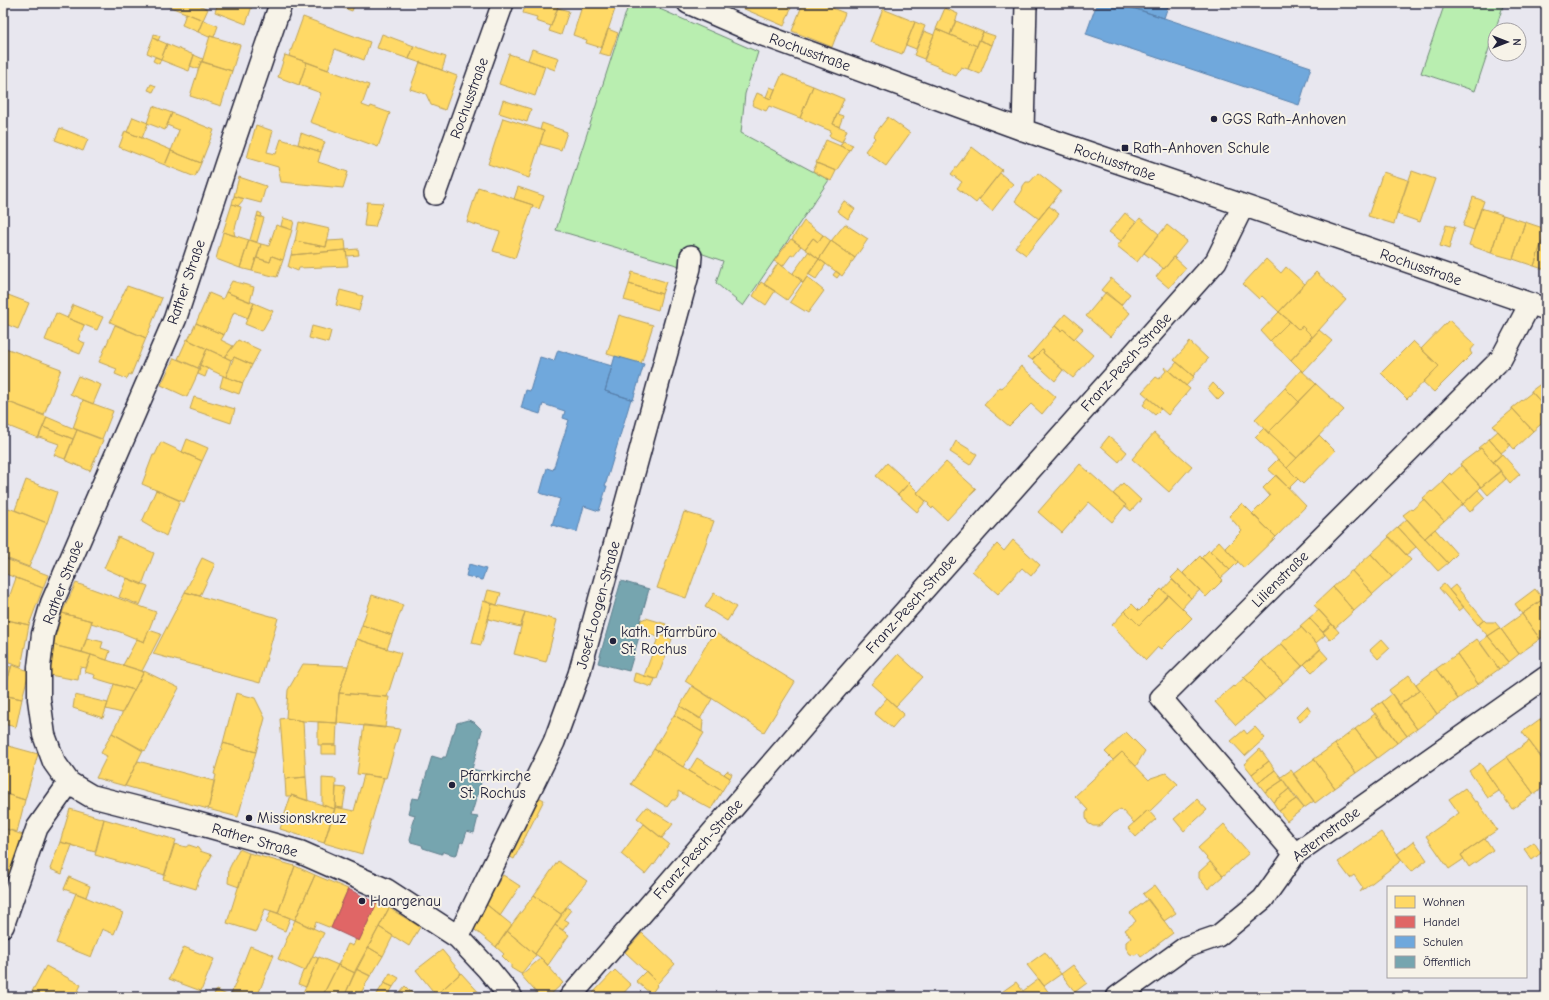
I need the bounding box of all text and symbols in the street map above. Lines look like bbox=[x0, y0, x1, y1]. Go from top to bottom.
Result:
north arrow bbox=[1487, 22, 1527, 62]
street label: Rochusstraße bbox=[767, 29, 854, 75]
text: N bbox=[1510, 38, 1523, 46]
street label: Rochusstraße bbox=[446, 54, 492, 141]
place label: GGS Rath-Anhoven bbox=[1222, 110, 1346, 128]
marker: GGS Rath-Anhoven bbox=[1209, 114, 1219, 124]
place label: Rath-Anhoven Schule bbox=[1133, 139, 1270, 157]
street label: Rochusstraße bbox=[1072, 140, 1159, 185]
marker: Rath-Anhoven Schule bbox=[1120, 143, 1130, 153]
street label: Rather Straße bbox=[163, 237, 209, 327]
street label: Rochusstraße bbox=[1378, 245, 1465, 290]
street label: Franz-Pesch-Straße bbox=[1077, 308, 1176, 415]
street label: Rather Straße bbox=[39, 537, 87, 627]
street label: Josef-Loogen-Straße bbox=[572, 539, 624, 671]
street label: Lilienstraße bbox=[1248, 547, 1312, 611]
street label: Franz-Pesch-Straße bbox=[862, 550, 961, 657]
place label: kath. Pfarrbüro St. Rochus bbox=[621, 623, 717, 658]
marker: kath. Pfarrbüro St. Rochus bbox=[608, 636, 618, 646]
place label: Pfarrkirche St. Rochus bbox=[460, 767, 531, 802]
marker: Pfarrkirche St. Rochus bbox=[447, 780, 457, 790]
street label: Franz-Pesch-Straße bbox=[650, 795, 747, 903]
street label: Asternstraße bbox=[1289, 802, 1364, 865]
place label: Missionskreuz bbox=[257, 809, 346, 827]
marker: Missionskreuz bbox=[244, 813, 254, 823]
street label: Rather Straße bbox=[210, 819, 301, 861]
legend bbox=[1387, 886, 1527, 978]
place label: Haargenau bbox=[370, 892, 441, 910]
text: Wohnen bbox=[1423, 895, 1465, 909]
marker: Haargenau bbox=[357, 896, 367, 906]
text: Handel bbox=[1423, 915, 1460, 929]
text: Schulen bbox=[1423, 935, 1463, 949]
text: Öffentlich bbox=[1423, 955, 1471, 969]

